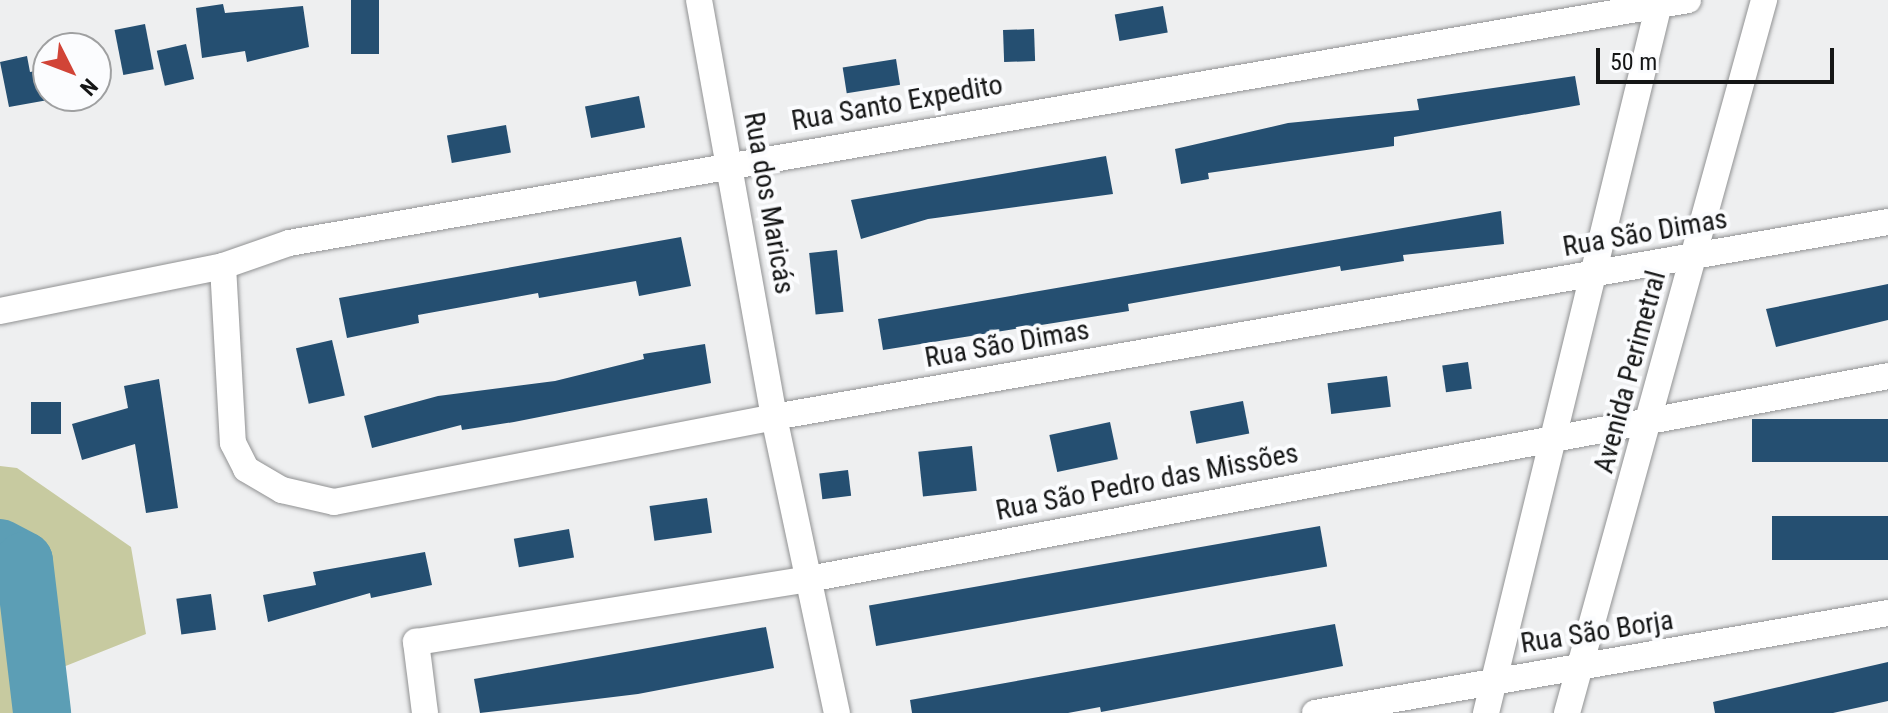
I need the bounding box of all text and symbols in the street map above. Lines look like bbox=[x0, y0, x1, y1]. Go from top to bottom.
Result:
north arrow bbox=[32, 32, 112, 112]
scale bar bbox=[1600, 32, 1838, 82]
text: 50 m bbox=[1610, 48, 1657, 76]
street label: Rua Santo Expedito bbox=[789, 68, 1005, 138]
text: N bbox=[75, 74, 103, 100]
street label: Rua dos Maricás bbox=[736, 109, 802, 297]
street label: Rua São Dimas bbox=[1560, 202, 1730, 264]
street label: Avenida Perimetral bbox=[1587, 267, 1673, 477]
street label: Rua São Dimas bbox=[922, 313, 1092, 375]
street label: Rua São Pedro das Missões bbox=[993, 436, 1301, 528]
street label: Rua São Borja bbox=[1518, 603, 1676, 661]

